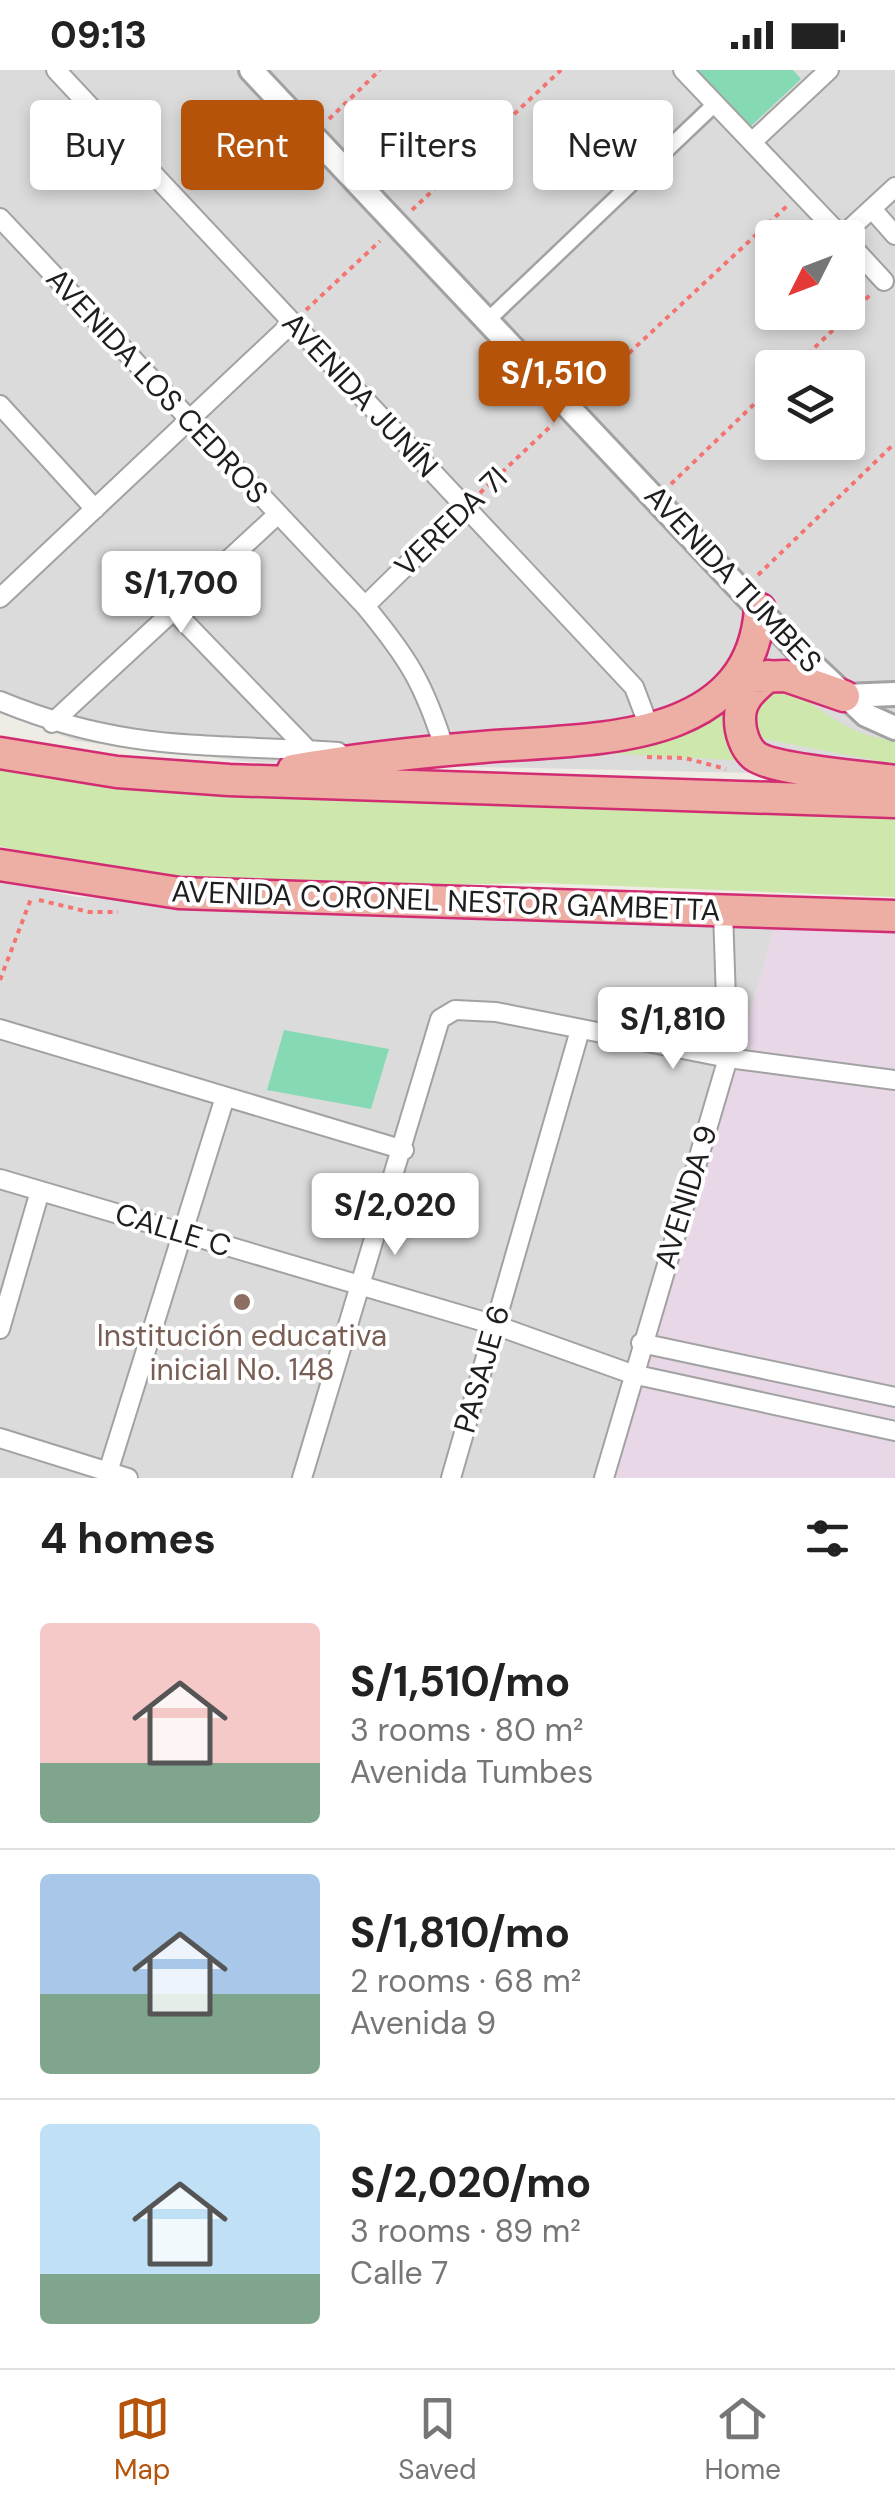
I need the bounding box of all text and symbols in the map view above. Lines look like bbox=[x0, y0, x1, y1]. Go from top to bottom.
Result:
text: 09:13 bbox=[50, 10, 147, 60]
chip: Buy bbox=[30, 100, 161, 190]
chip: Rent bbox=[181, 100, 324, 190]
chip: Filters bbox=[344, 100, 513, 190]
chip: New bbox=[533, 100, 673, 190]
north arrow bbox=[755, 220, 865, 330]
map controls bbox=[755, 220, 865, 460]
street label: AVENIDA LOS CEDROS bbox=[38, 259, 277, 512]
street label: AVENIDA JUNÍN bbox=[274, 304, 447, 485]
pin: S/1,510 bbox=[462, 341, 646, 426]
button: layers bbox=[755, 350, 865, 460]
text: S/1,510 bbox=[501, 352, 607, 394]
street label: VEREDA 7I bbox=[386, 458, 515, 585]
street label: AVENIDA TUMBES bbox=[636, 477, 830, 681]
pin: S/1,700 bbox=[89, 551, 273, 636]
text: S/1,700 bbox=[124, 562, 238, 604]
street label: AVENIDA CORONEL NESTOR GAMBETTA bbox=[171, 871, 721, 930]
pin: S/1,810 bbox=[581, 987, 765, 1072]
text: S/1,810 bbox=[620, 998, 726, 1040]
street label: AVENIDA 9 bbox=[645, 1121, 726, 1273]
pin: S/2,020 bbox=[303, 1173, 487, 1258]
text: S/2,020 bbox=[334, 1184, 456, 1226]
street label: CALLE C bbox=[111, 1193, 236, 1266]
marker: Institución educativa inicial No. 148 bbox=[231, 1291, 253, 1313]
street label: PASAJE 6 bbox=[445, 1301, 518, 1437]
place label: Institución educativa inicial No. 148 bbox=[97, 1316, 387, 1389]
text: 4 homes bbox=[40, 1511, 216, 1566]
icon: filters bbox=[800, 1511, 855, 1566]
text: S/1,510/mo bbox=[350, 1654, 571, 1709]
icon: home bbox=[120, 1663, 240, 1783]
text: 3 rooms · 80 m² bbox=[350, 1709, 583, 1751]
text: Avenida Tumbes bbox=[350, 1751, 593, 1793]
text: S/1,810/mo bbox=[350, 1905, 570, 1960]
icon: home bbox=[120, 1914, 240, 2034]
text: 2 rooms · 68 m² bbox=[350, 1960, 581, 2002]
text: Avenida 9 bbox=[350, 2002, 496, 2044]
text: S/2,020/mo bbox=[350, 2155, 591, 2210]
icon: home bbox=[120, 2164, 240, 2284]
text: 3 rooms · 89 m² bbox=[350, 2210, 581, 2252]
text: Calle 7 bbox=[350, 2252, 448, 2294]
tab: Map bbox=[114, 2391, 170, 2488]
tab: Saved bbox=[398, 2391, 477, 2488]
tab: Home bbox=[705, 2391, 781, 2488]

